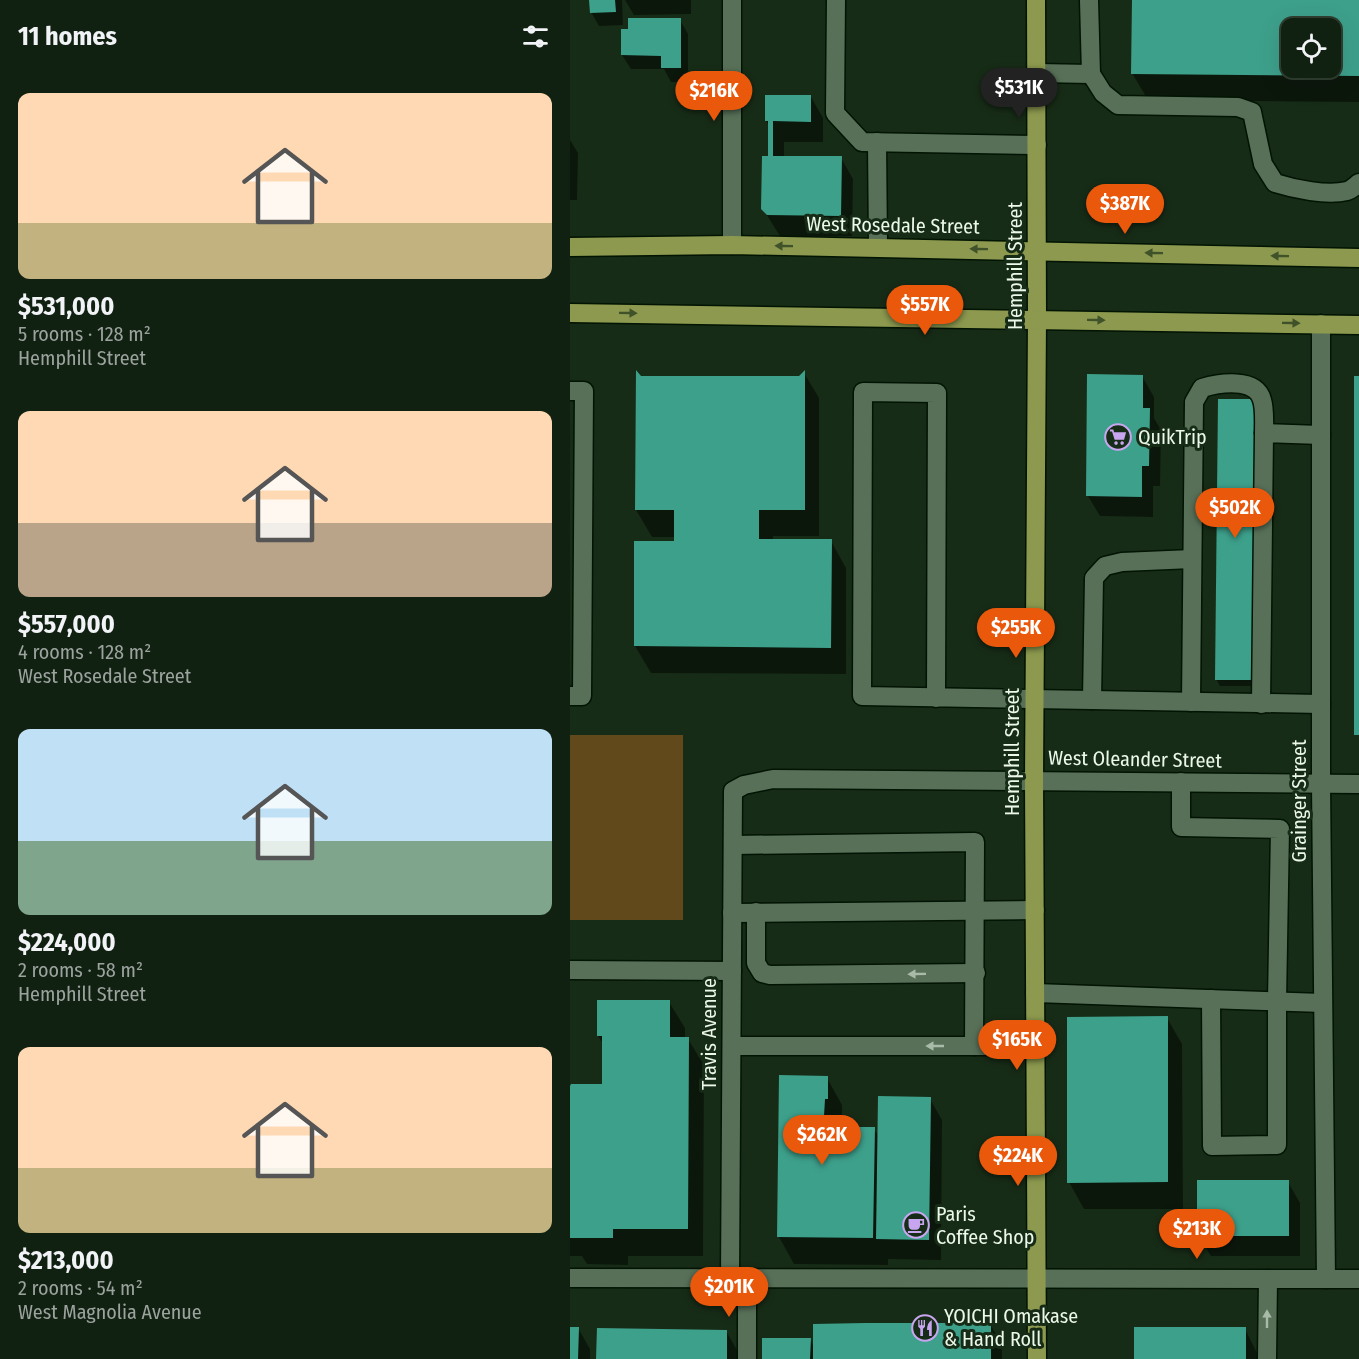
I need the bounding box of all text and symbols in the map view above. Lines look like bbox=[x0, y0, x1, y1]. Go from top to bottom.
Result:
map controls bbox=[1281, 18, 1341, 78]
button: locate bbox=[1281, 18, 1341, 78]
icon: filters bbox=[519, 20, 552, 53]
text: 11 homes bbox=[18, 21, 117, 52]
pin: $531K bbox=[977, 68, 1061, 119]
pin: $216K bbox=[672, 71, 756, 122]
text: $531K bbox=[995, 75, 1043, 99]
text: $216K bbox=[689, 78, 739, 102]
icon: home bbox=[231, 132, 339, 240]
pin: $387K bbox=[1083, 184, 1167, 235]
text: $387K bbox=[1100, 191, 1150, 215]
street label: Hemphill Street bbox=[1003, 202, 1027, 330]
street label: West Rosedale Street bbox=[806, 211, 980, 239]
one-way arrow bbox=[774, 241, 793, 251]
one-way arrow bbox=[969, 245, 988, 254]
one-way arrow bbox=[1144, 249, 1163, 258]
one-way arrow bbox=[1270, 251, 1289, 261]
pin: $557K bbox=[883, 285, 967, 336]
text: $531,000 bbox=[18, 291, 114, 322]
text: $557K bbox=[900, 292, 950, 316]
one-way arrow bbox=[619, 308, 638, 318]
one-way arrow bbox=[1086, 315, 1105, 325]
one-way arrow bbox=[1281, 318, 1300, 328]
text: 5 rooms · 128 m² bbox=[18, 322, 151, 346]
text: Hemphill Street bbox=[18, 346, 146, 370]
supermarket icon: QuikTrip bbox=[1103, 422, 1133, 452]
place label: QuikTrip bbox=[1138, 425, 1207, 449]
icon: home bbox=[231, 450, 339, 558]
pin: $502K bbox=[1193, 488, 1277, 539]
text: $502K bbox=[1209, 495, 1261, 519]
pin: $255K bbox=[974, 608, 1058, 659]
text: $557,000 bbox=[18, 609, 115, 640]
text: $255K bbox=[991, 615, 1041, 639]
text: 4 rooms · 128 m² bbox=[18, 640, 151, 664]
text: West Rosedale Street bbox=[18, 664, 191, 688]
street label: Hemphill Street bbox=[1000, 688, 1024, 816]
street label: Grainger Street bbox=[1287, 739, 1311, 863]
street label: West Oleander Street bbox=[1048, 745, 1222, 773]
icon: home bbox=[231, 768, 339, 876]
text: $224,000 bbox=[18, 927, 116, 958]
text: 2 rooms · 58 m² bbox=[18, 958, 143, 982]
one-way arrow bbox=[908, 969, 927, 979]
street label: Travis Avenue bbox=[697, 978, 721, 1090]
text: Hemphill Street bbox=[18, 982, 146, 1006]
pin: $165K bbox=[975, 1020, 1059, 1071]
text: $165K bbox=[992, 1027, 1042, 1051]
one-way arrow bbox=[925, 1041, 944, 1051]
icon: home bbox=[231, 1086, 339, 1194]
pin: $262K bbox=[780, 1115, 864, 1166]
text: $262K bbox=[797, 1122, 847, 1146]
pin: $224K bbox=[976, 1136, 1060, 1187]
text: $224K bbox=[993, 1143, 1043, 1167]
place label: Paris Coffee Shop bbox=[936, 1202, 1034, 1249]
pin: $213K bbox=[1155, 1209, 1239, 1260]
cafe icon: Paris Coffee Shop bbox=[901, 1210, 931, 1240]
text: $213K bbox=[1173, 1216, 1221, 1240]
text: $213,000 bbox=[18, 1245, 114, 1276]
pin: $201K bbox=[687, 1267, 771, 1318]
text: $201K bbox=[704, 1274, 754, 1298]
text: 2 rooms · 54 m² bbox=[18, 1276, 143, 1300]
text: West Magnolia Avenue bbox=[18, 1300, 202, 1324]
place label: YOICHI Omakase & Hand Roll bbox=[944, 1304, 1078, 1351]
one-way arrow bbox=[1262, 1309, 1272, 1328]
restaurant icon: YOICHI Omakase & Hand Roll bbox=[910, 1313, 940, 1343]

